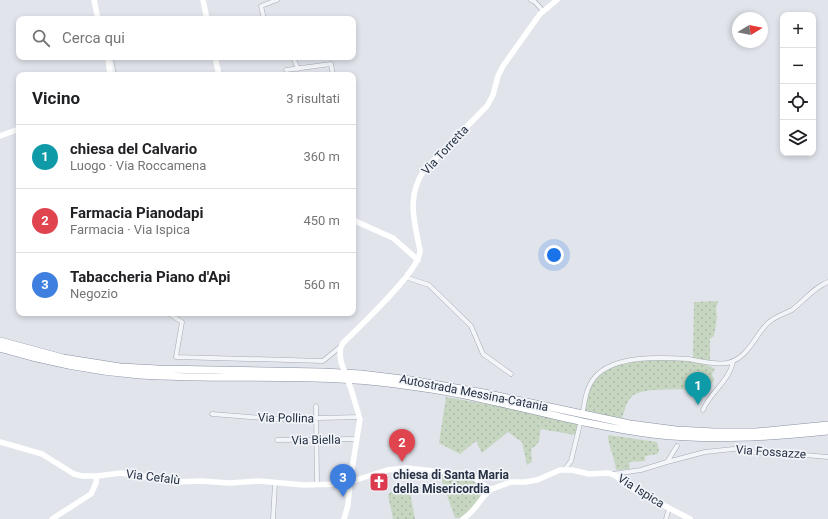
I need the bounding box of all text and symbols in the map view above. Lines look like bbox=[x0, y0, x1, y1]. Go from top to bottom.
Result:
north arrow bbox=[732, 12, 768, 48]
map controls bbox=[780, 12, 816, 156]
button: + bbox=[780, 12, 816, 48]
search box bbox=[16, 16, 356, 60]
icon: search bbox=[30, 27, 52, 49]
text: Cerca qui bbox=[62, 29, 125, 47]
button: − bbox=[780, 48, 816, 84]
button: locate bbox=[780, 84, 816, 120]
text: Vicino bbox=[32, 88, 80, 108]
text: 3 risultati bbox=[286, 91, 340, 106]
button: layers bbox=[780, 120, 816, 156]
street label: Via Torretta bbox=[419, 123, 471, 177]
text: chiesa del Calvario bbox=[70, 140, 197, 158]
text: 1 bbox=[41, 149, 49, 164]
text: 360 m bbox=[303, 149, 340, 164]
text: Luogo · Via Roccamena bbox=[70, 158, 206, 173]
text: Farmacia Pianodapi bbox=[70, 204, 203, 222]
text: 2 bbox=[41, 213, 49, 228]
text: 450 m bbox=[303, 213, 340, 228]
text: Farmacia · Via Ispica bbox=[70, 222, 190, 237]
your location bbox=[544, 245, 564, 265]
text: Tabaccheria Piano d'Api bbox=[70, 268, 231, 286]
text: 3 bbox=[41, 277, 49, 292]
text: 560 m bbox=[303, 277, 340, 292]
text: Negozio bbox=[70, 286, 118, 301]
street label: Autostrada Messina-Catania bbox=[398, 372, 550, 414]
pin: 1 bbox=[685, 372, 711, 405]
street label: Via Pollina bbox=[258, 411, 314, 425]
pin: 2 bbox=[389, 429, 415, 462]
street label: Via Biella bbox=[291, 433, 341, 447]
street label: Via Fossazze bbox=[735, 443, 807, 461]
pin: 3 bbox=[330, 464, 356, 497]
street label: Via Cefalù bbox=[125, 467, 181, 487]
place label: chiesa di Santa Maria della Misericordia bbox=[393, 468, 510, 496]
church icon: chiesa di Santa Maria della Misericordia bbox=[368, 471, 390, 493]
street label: Via Ispica bbox=[615, 471, 667, 511]

